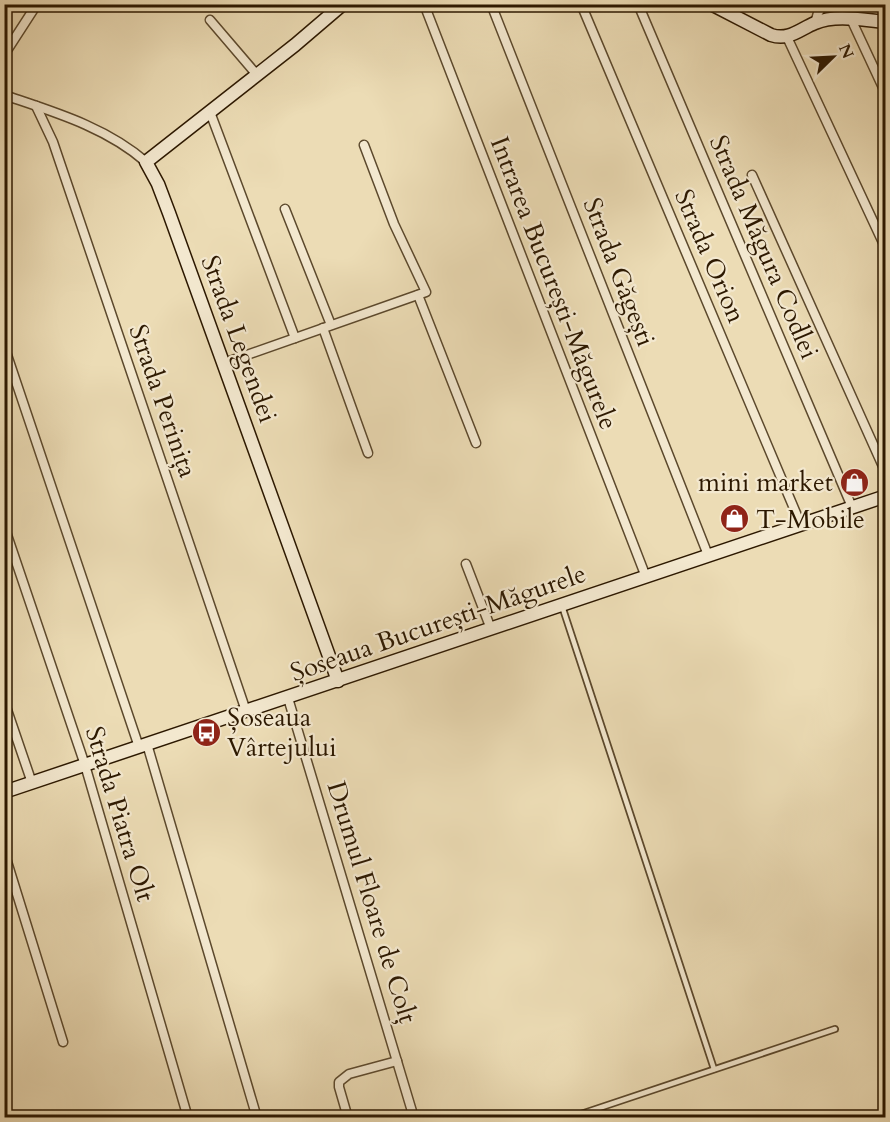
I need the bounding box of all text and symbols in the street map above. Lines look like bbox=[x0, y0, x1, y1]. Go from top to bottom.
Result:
north arrow bbox=[803, 27, 863, 87]
text: N bbox=[833, 40, 859, 62]
street label: Strada Măgura Codlei bbox=[701, 130, 827, 364]
street label: Intrarea București-Măgurele bbox=[482, 131, 626, 435]
street label: Strada Orion bbox=[666, 184, 754, 328]
street label: Strada Găgești bbox=[575, 193, 663, 351]
street label: Strada Legendei bbox=[193, 250, 285, 428]
street label: Strada Perinița bbox=[120, 320, 206, 482]
place label: mini market bbox=[698, 465, 833, 500]
shop icon: mini market bbox=[838, 466, 870, 498]
place label: T-Mobile bbox=[756, 502, 865, 537]
shop icon: T-Mobile bbox=[719, 503, 751, 535]
street label: Șoseaua București-Măgurele bbox=[285, 556, 591, 690]
place label: Șoseaua Vârtejului bbox=[227, 700, 337, 765]
bus stop icon: Șoseaua Vârtejului bbox=[190, 716, 222, 748]
street label: Strada Piatra Olt bbox=[77, 722, 163, 906]
street label: Drumul Floare de Colț bbox=[319, 777, 425, 1027]

